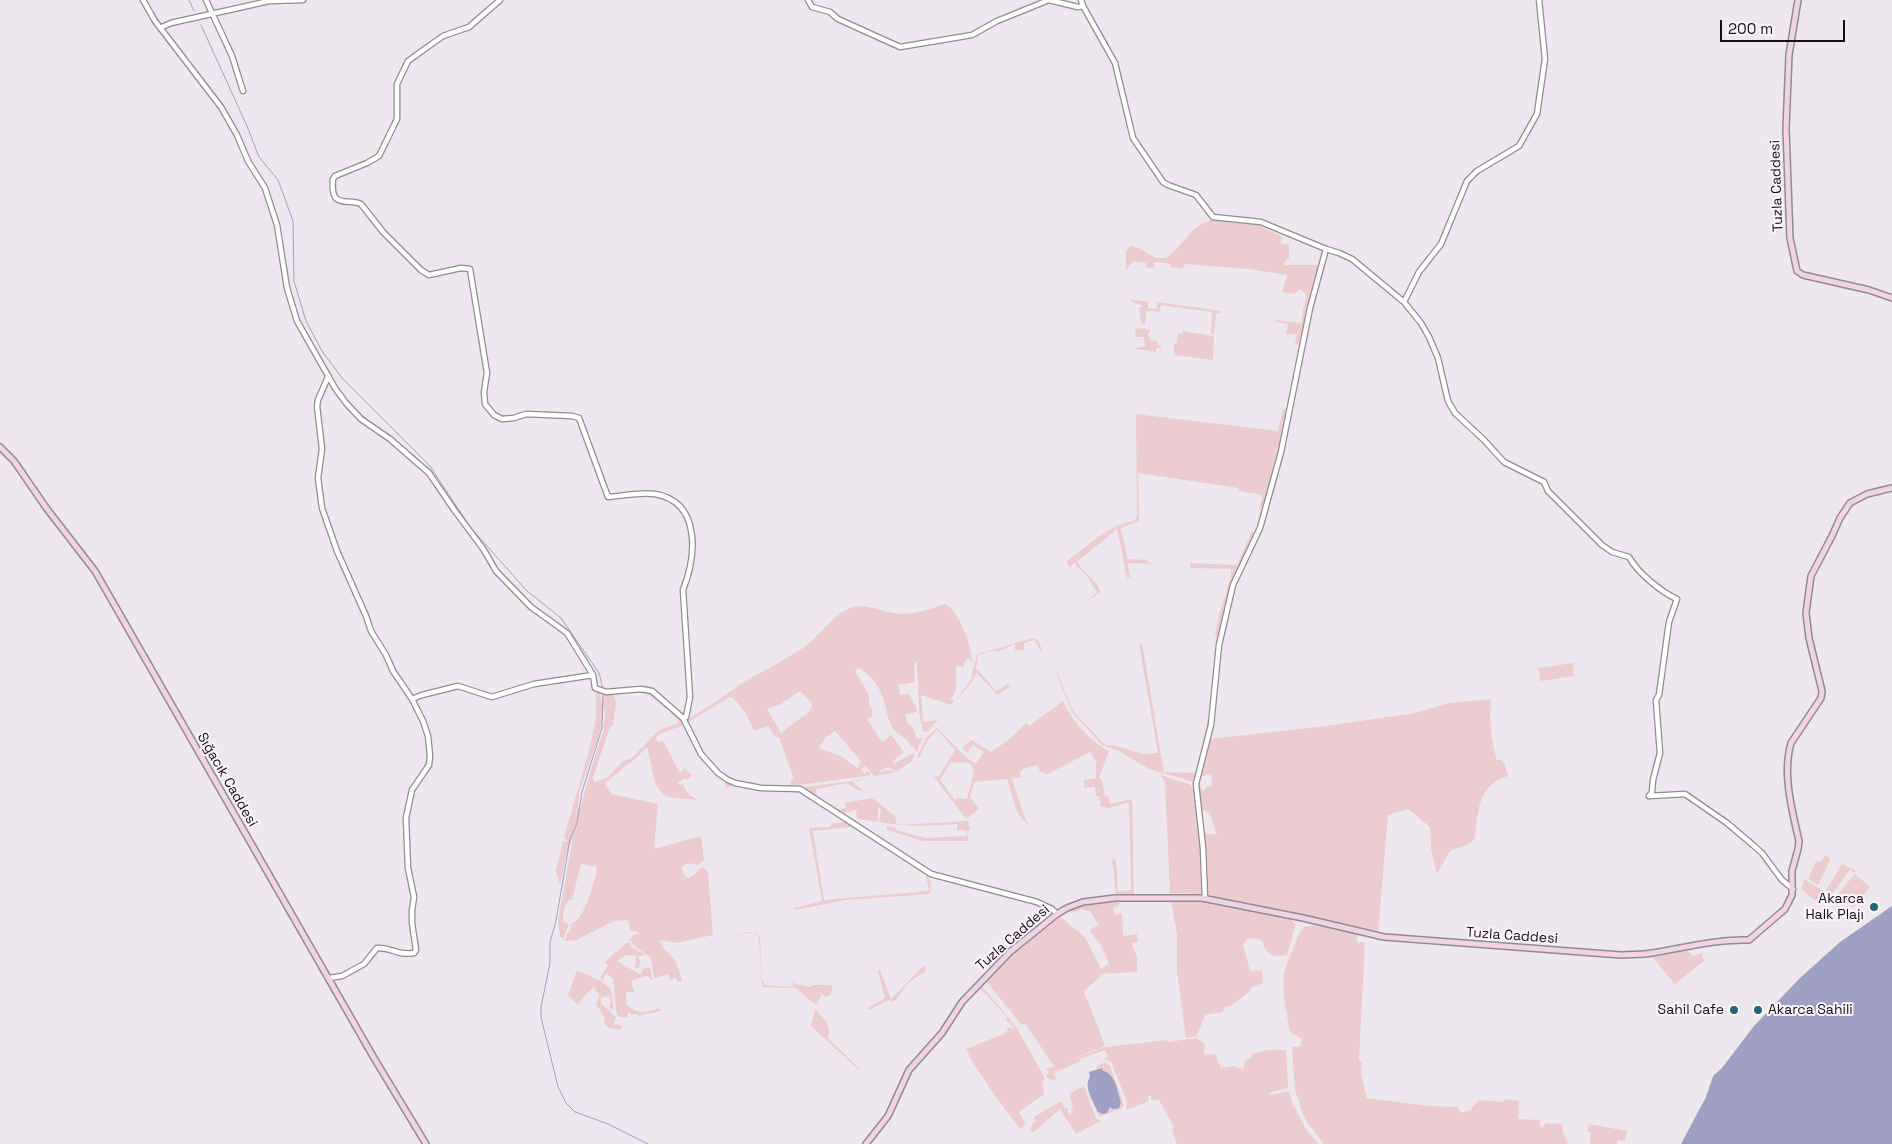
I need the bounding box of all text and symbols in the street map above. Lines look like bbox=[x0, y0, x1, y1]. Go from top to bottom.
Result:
scale bar bbox=[1722, 10, 1847, 42]
text: 200 m bbox=[1728, 19, 1773, 38]
street label: Tuzla Caddesi bbox=[1767, 140, 1787, 232]
street label: Sığacık Caddesi bbox=[193, 730, 261, 830]
place label: Akarca Halk Plajı bbox=[1805, 891, 1864, 924]
street label: Tuzla Caddesi bbox=[973, 901, 1053, 975]
marker: Akarca Halk Plajı bbox=[1868, 901, 1880, 913]
street label: Tuzla Caddesi bbox=[1465, 924, 1559, 948]
place label: Sahil Cafe bbox=[1658, 1002, 1724, 1018]
place label: Akarca Sahili bbox=[1768, 1002, 1853, 1018]
marker: Sahil Cafe bbox=[1728, 1004, 1740, 1016]
marker: Akarca Sahili bbox=[1752, 1004, 1764, 1016]

